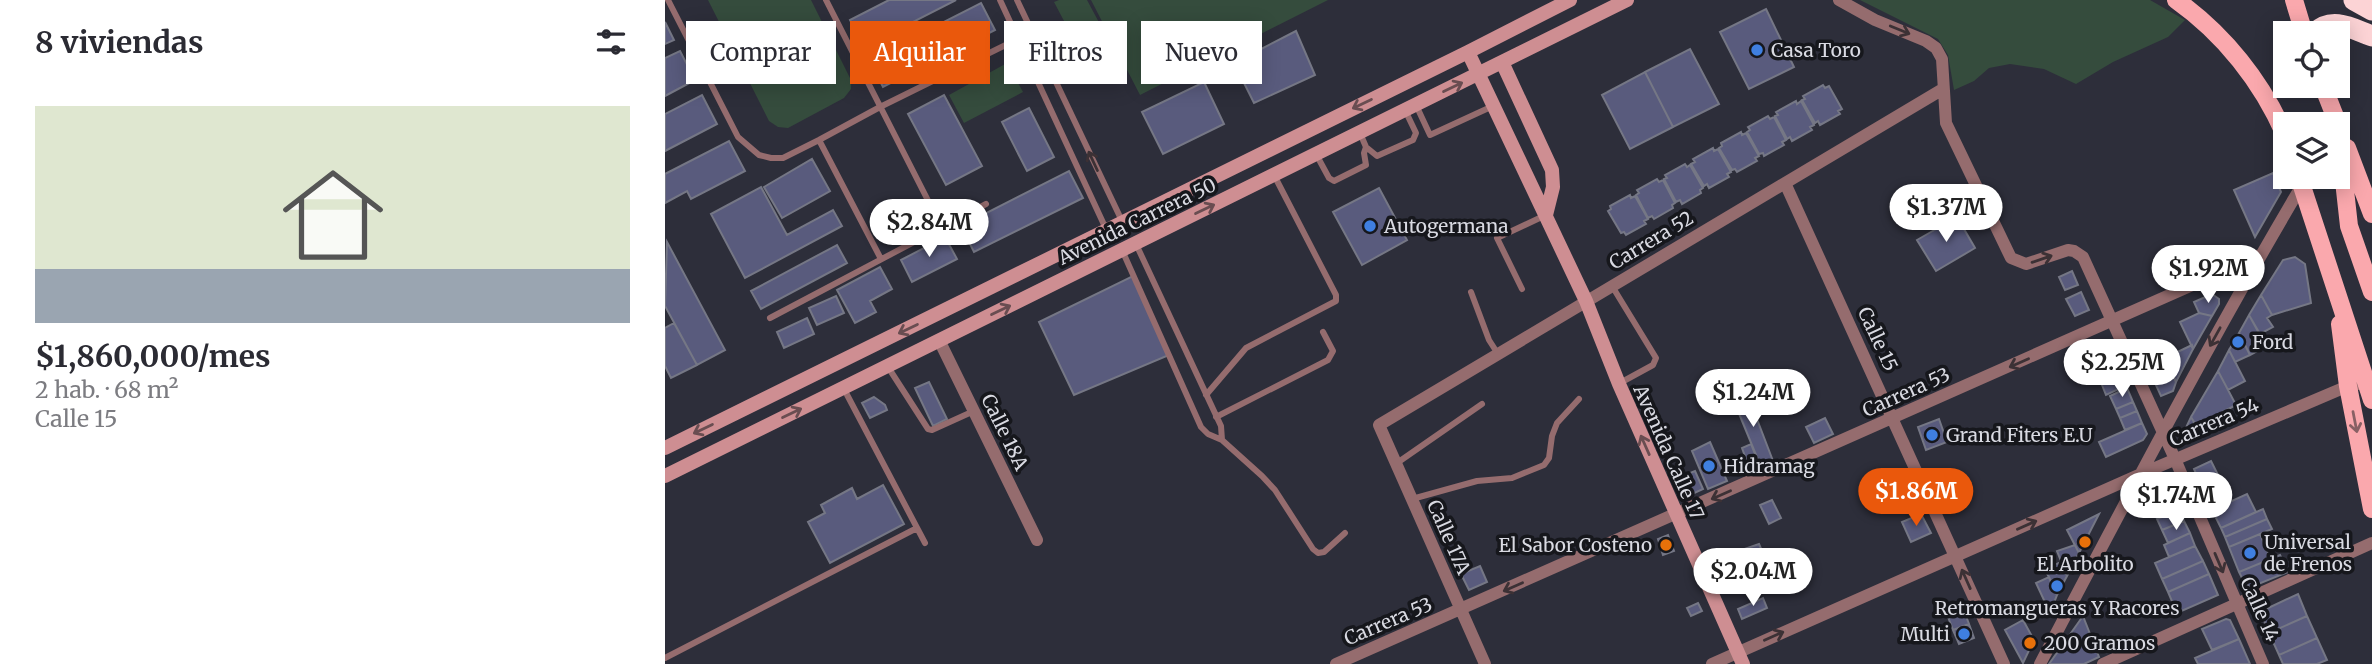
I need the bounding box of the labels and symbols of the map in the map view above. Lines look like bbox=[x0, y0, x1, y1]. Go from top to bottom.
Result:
one-way arrow bbox=[1888, 25, 1910, 38]
place label: Casa Toro bbox=[1771, 38, 1861, 62]
marker: Casa Toro bbox=[1749, 42, 1765, 58]
one-way arrow bbox=[1442, 79, 1463, 93]
one-way arrow bbox=[1352, 98, 1373, 112]
one-way arrow bbox=[1086, 151, 1099, 172]
street label: Avenida Carrera 50 bbox=[1053, 172, 1220, 270]
pin: $1.37M bbox=[1889, 184, 2003, 244]
pin: $2.84M bbox=[872, 200, 986, 259]
one-way arrow bbox=[1194, 202, 1215, 215]
street label: Carrera 52 bbox=[1605, 206, 1697, 274]
place label: Autogermana bbox=[1383, 214, 1509, 238]
marker: Autogermana bbox=[1362, 218, 1378, 234]
pin: $1.92M bbox=[2151, 246, 2265, 305]
one-way arrow bbox=[2031, 252, 2053, 264]
one-way arrow bbox=[990, 302, 1011, 316]
street label: Calle 15 bbox=[1853, 303, 1903, 375]
one-way arrow bbox=[898, 322, 919, 336]
one-way arrow bbox=[2208, 326, 2222, 346]
place label: Ford bbox=[2252, 330, 2293, 354]
marker: Ford bbox=[2230, 334, 2246, 350]
pin: $2.25M bbox=[2065, 340, 2179, 399]
one-way arrow bbox=[2009, 357, 2030, 370]
street label: Carrera 53 bbox=[1858, 362, 1954, 422]
pin: $1.24M bbox=[1696, 370, 1810, 429]
street label: Avenida Calle 17 bbox=[1628, 380, 1710, 523]
street label: Calle 18A bbox=[976, 390, 1034, 475]
street label: Carrera 54 bbox=[2166, 392, 2263, 452]
one-way arrow bbox=[781, 406, 802, 419]
one-way arrow bbox=[2348, 410, 2362, 433]
one-way arrow bbox=[693, 423, 714, 436]
place label: Grand Fiters E.U bbox=[1946, 423, 2093, 447]
marker: Grand Fiters E.U bbox=[1924, 427, 1940, 443]
one-way arrow bbox=[1638, 435, 1651, 456]
place label: Hidramag bbox=[1723, 454, 1815, 478]
marker: Hidramag bbox=[1701, 458, 1717, 474]
pin: $1.86M bbox=[1859, 468, 1973, 528]
pin: $1.74M bbox=[2119, 472, 2233, 532]
one-way arrow bbox=[1711, 489, 1732, 502]
street label: Calle 17A bbox=[1422, 496, 1476, 578]
one-way arrow bbox=[2016, 518, 2037, 531]
place label: Universal de Frenos bbox=[2264, 530, 2352, 576]
place label: El Sabor Costeno bbox=[1499, 533, 1652, 557]
marker: El Arbolito bbox=[2077, 534, 2093, 550]
marker: El Sabor Costeno bbox=[1658, 537, 1674, 553]
marker: Universal de Frenos bbox=[2242, 545, 2258, 561]
pin: $2.04M bbox=[1696, 548, 1810, 608]
one-way arrow bbox=[2213, 551, 2226, 573]
place label: El Arbolito bbox=[2036, 552, 2134, 576]
one-way arrow bbox=[1959, 569, 1972, 590]
street label: Calle 14 bbox=[2235, 573, 2285, 645]
marker: Retromangueras Y Racores bbox=[2049, 578, 2065, 594]
one-way arrow bbox=[1503, 581, 1524, 594]
street label: Carrera 53 bbox=[1340, 592, 1436, 650]
place label: Retromangueras Y Racores bbox=[1935, 596, 2180, 620]
place label: Multi bbox=[1900, 622, 1950, 646]
marker: Multi bbox=[1956, 626, 1972, 642]
one-way arrow bbox=[1763, 629, 1784, 642]
place label: 200 Gramos bbox=[2044, 631, 2155, 655]
marker: 200 Gramos bbox=[2022, 635, 2038, 651]

